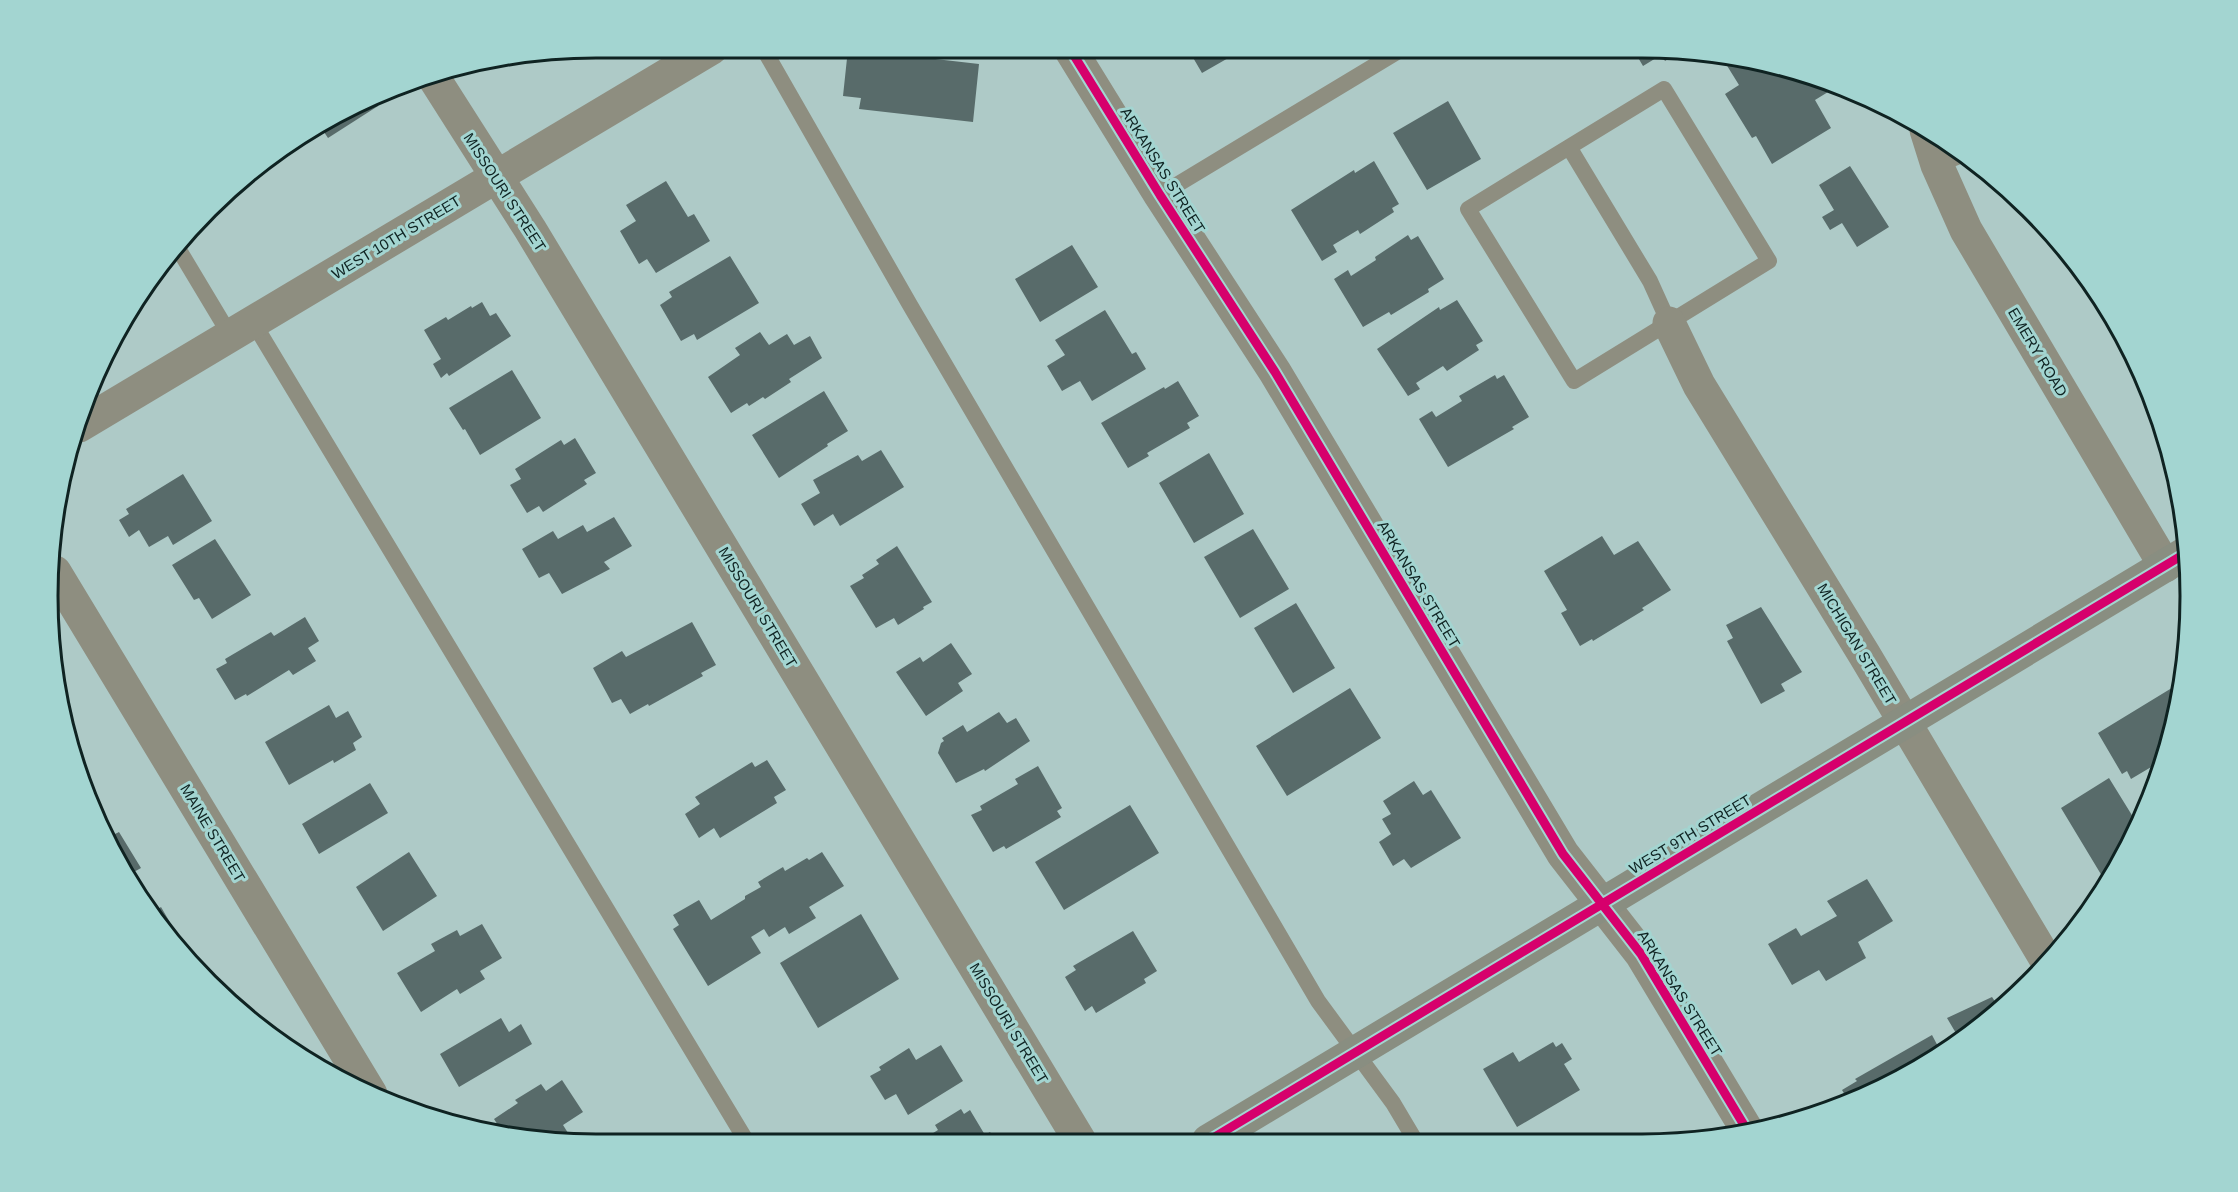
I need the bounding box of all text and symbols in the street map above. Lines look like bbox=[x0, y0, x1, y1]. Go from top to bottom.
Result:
street label: ARKANSAS STREET bbox=[1117, 104, 1209, 236]
street label: MISSOURI STREET bbox=[460, 130, 550, 254]
street label: WEST 10TH STREET bbox=[329, 192, 463, 282]
street label: EMERY ROAD bbox=[2005, 305, 2071, 400]
street label: ARKANSAS STREET bbox=[1374, 517, 1464, 651]
street label: MISSOURI STREET bbox=[715, 544, 801, 670]
street label: MICHIGAN STREET bbox=[1814, 580, 1900, 708]
street label: MAINE STREET bbox=[177, 781, 249, 885]
street label: WEST 9TH STREET bbox=[1626, 791, 1754, 877]
street label: ARKANSAS STREET bbox=[1634, 927, 1726, 1059]
street label: MISSOURI STREET bbox=[966, 960, 1052, 1086]

